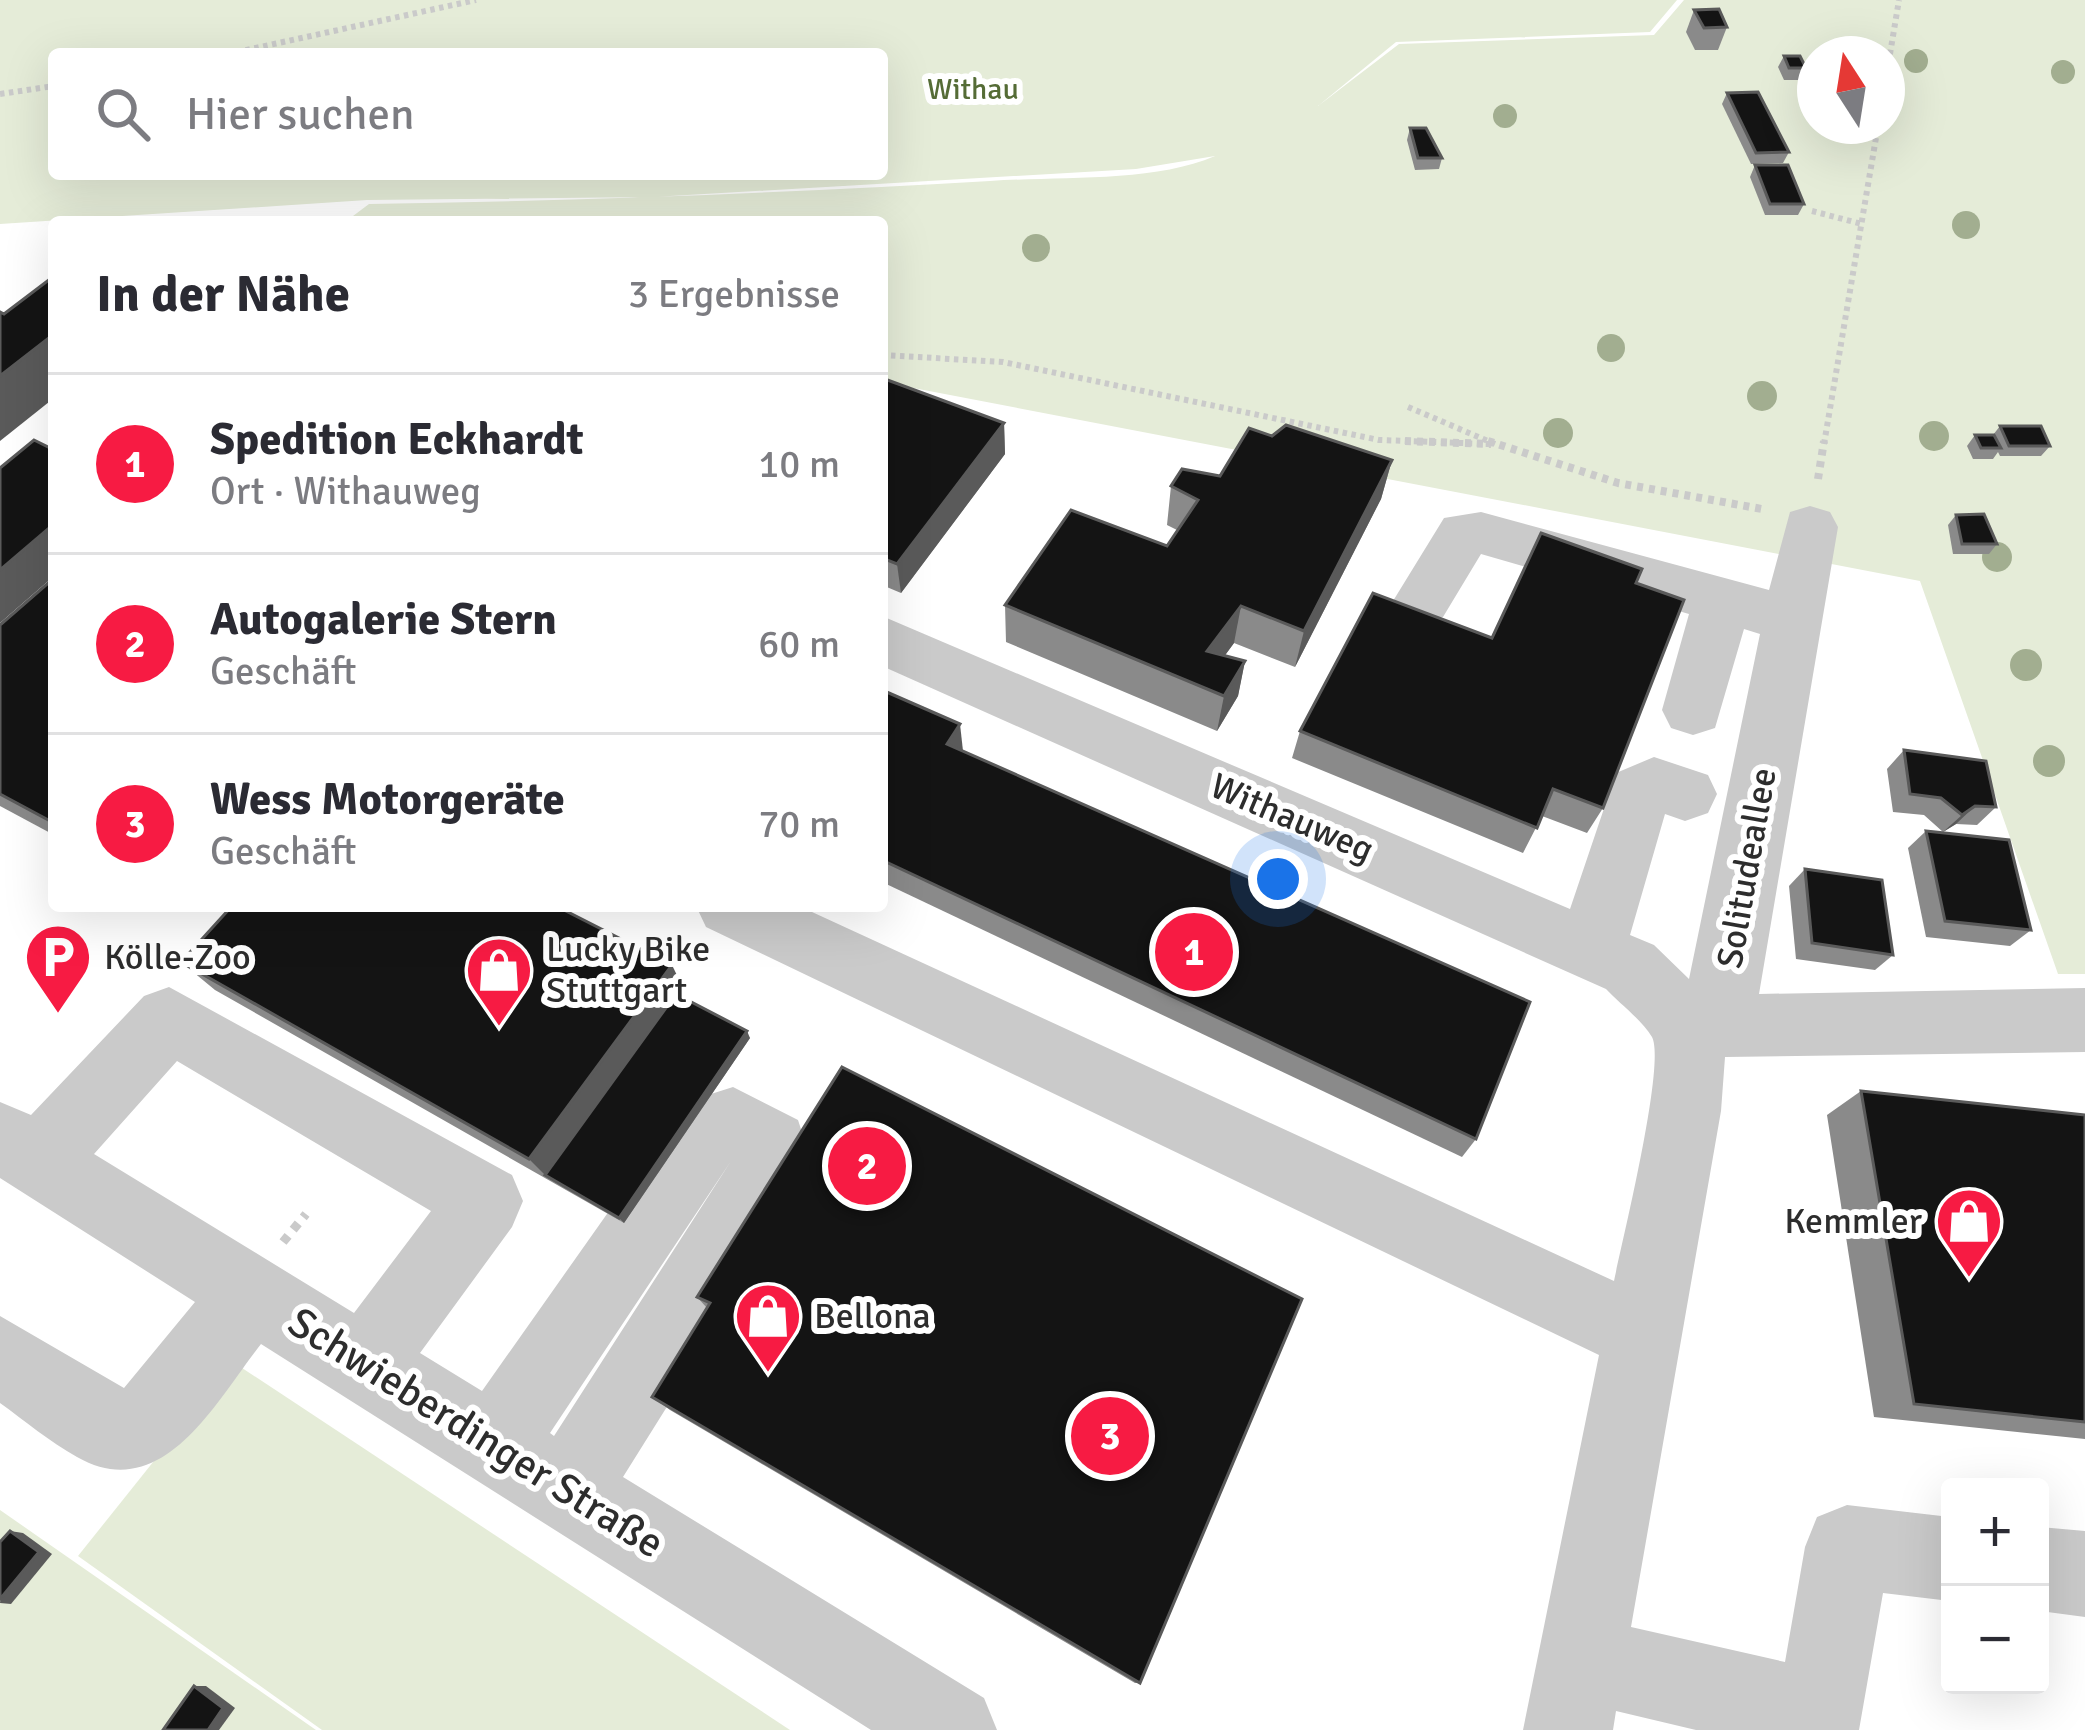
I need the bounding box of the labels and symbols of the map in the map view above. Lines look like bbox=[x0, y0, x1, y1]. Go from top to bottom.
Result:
north arrow bbox=[1797, 36, 1905, 144]
park label: Withau bbox=[927, 71, 1019, 108]
street label: Withauweg bbox=[1204, 764, 1380, 872]
street label: Solitudeallee bbox=[1707, 764, 1787, 972]
your location bbox=[1248, 849, 1308, 909]
pin: 1 bbox=[1155, 907, 1233, 997]
parking icon: Kölle-Zoo bbox=[23, 922, 93, 1016]
place label: Lucky Bike Stuttgart bbox=[546, 927, 710, 1013]
place label: Kölle-Zoo bbox=[104, 935, 251, 980]
shop icon: Lucky Bike Stuttgart bbox=[464, 935, 534, 1029]
pin: 2 bbox=[828, 1121, 906, 1211]
shop icon: Kemmler bbox=[1934, 1186, 2004, 1280]
place label: Kemmler bbox=[1784, 1199, 1923, 1244]
shop icon: Bellona bbox=[733, 1281, 803, 1375]
place label: Bellona bbox=[814, 1294, 931, 1339]
street label: Schwieberdinger Straße bbox=[279, 1297, 673, 1569]
pin: 3 bbox=[1071, 1391, 1149, 1481]

